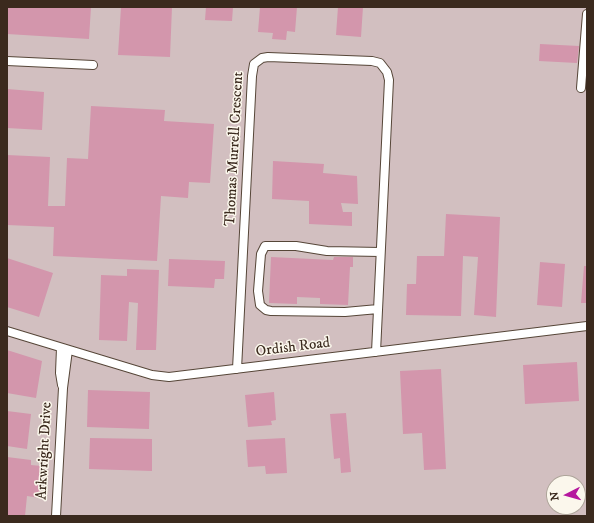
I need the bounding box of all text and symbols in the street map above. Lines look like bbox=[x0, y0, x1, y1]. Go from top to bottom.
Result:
street label: Thomas Murrell Crescent bbox=[222, 71, 248, 227]
street label: Ordish Road bbox=[255, 335, 331, 361]
street label: Arkwright Drive bbox=[33, 402, 57, 500]
north arrow bbox=[546, 475, 586, 515]
text: N bbox=[548, 491, 562, 501]

